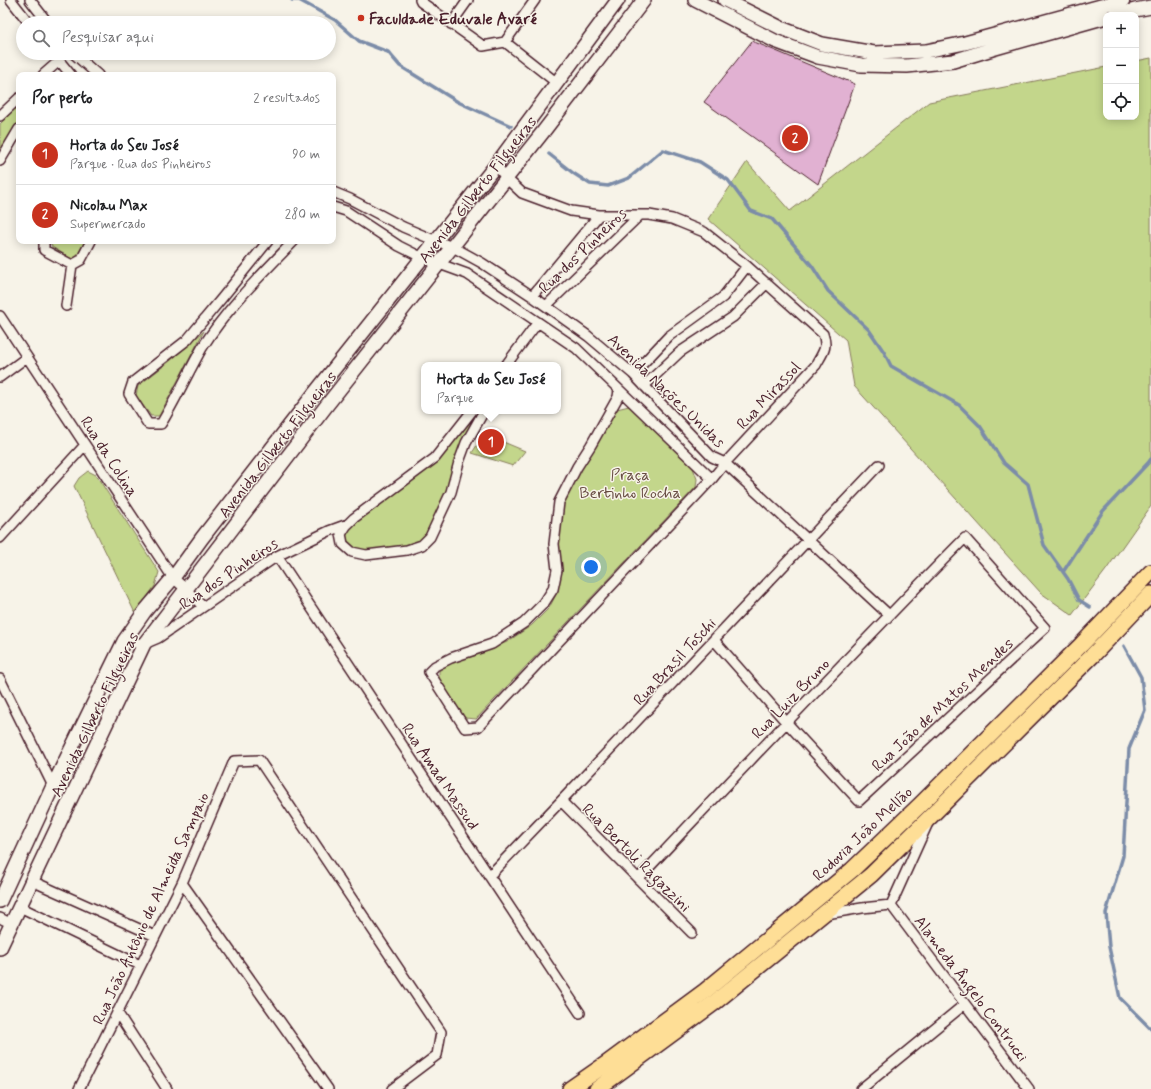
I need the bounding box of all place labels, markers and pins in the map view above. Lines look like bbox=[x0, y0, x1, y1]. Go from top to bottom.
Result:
place label: Faculdade Eduvale Avaré bbox=[369, 9, 538, 30]
marker: Faculdade Eduvale Avaré bbox=[356, 13, 366, 23]
pin: 2 bbox=[782, 123, 808, 153]
pin: 1 bbox=[478, 427, 504, 457]

